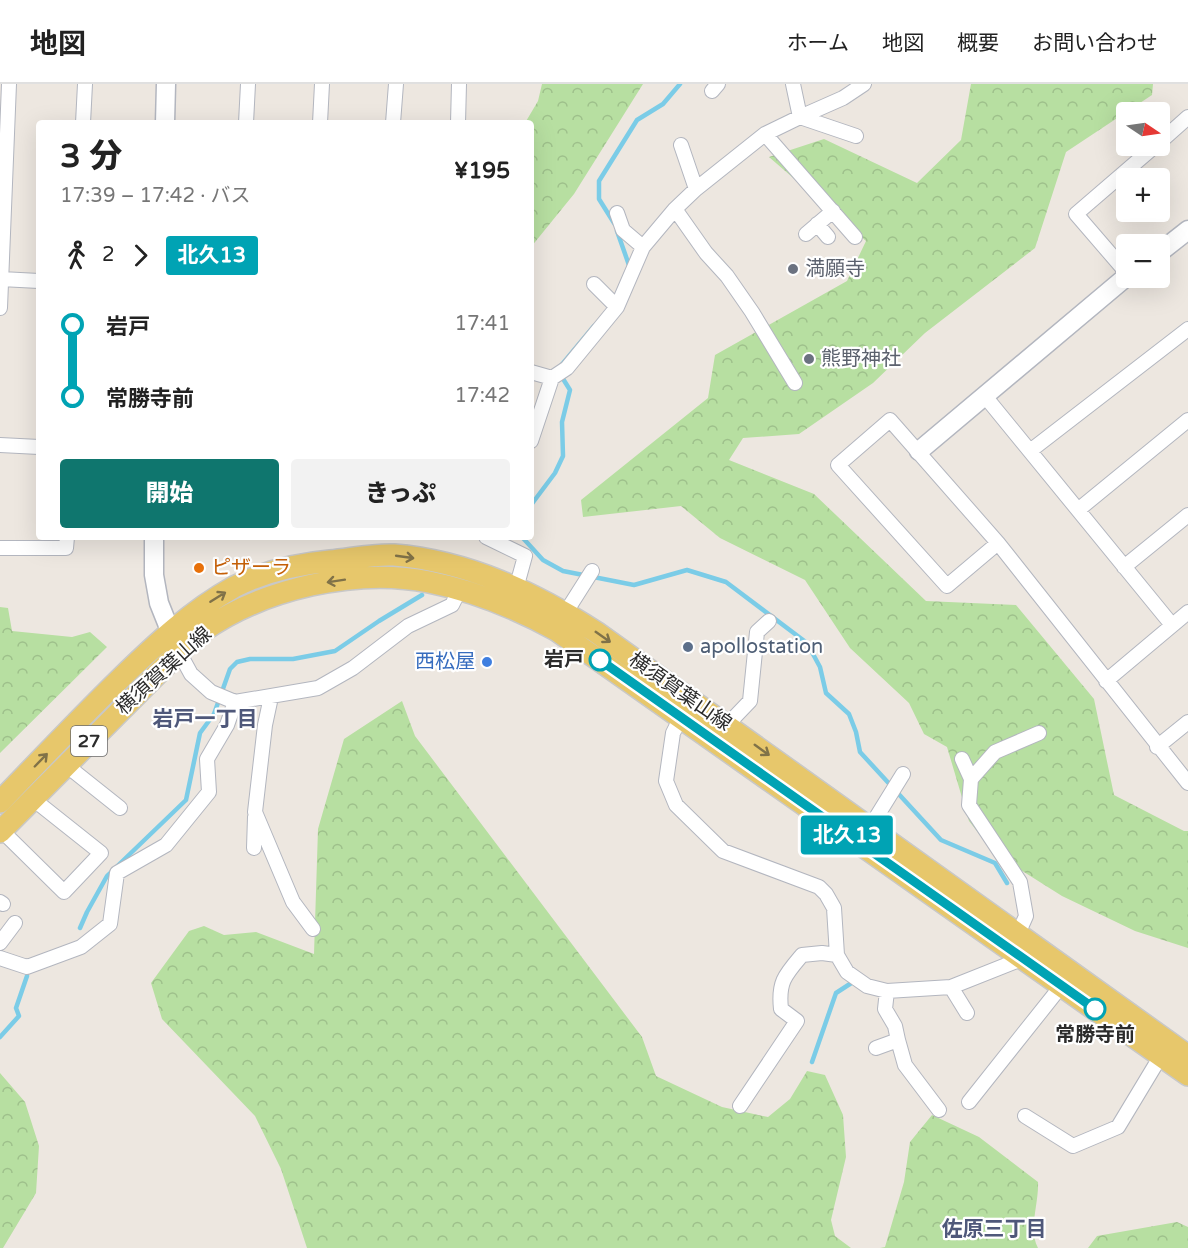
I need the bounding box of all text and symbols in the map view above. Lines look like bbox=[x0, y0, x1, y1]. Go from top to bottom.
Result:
text: 地図 bbox=[30, 27, 86, 61]
text: ホーム bbox=[787, 31, 849, 56]
text: 地図 bbox=[882, 31, 924, 56]
text: 概要 bbox=[957, 31, 999, 56]
text: お問い合わせ bbox=[1032, 31, 1158, 56]
north arrow bbox=[1116, 102, 1170, 156]
map controls bbox=[1116, 102, 1170, 288]
text: 3 分 bbox=[60, 137, 122, 176]
text: ¥195 bbox=[454, 158, 510, 184]
button: + bbox=[1116, 168, 1170, 222]
text: 17:39 – 17:42 · バス bbox=[60, 184, 251, 208]
button: − bbox=[1116, 234, 1170, 288]
icon: walk bbox=[60, 239, 93, 272]
icon: forward bbox=[124, 239, 157, 272]
text: 2 bbox=[102, 243, 115, 267]
text: 北久13 bbox=[178, 243, 246, 268]
place label: 満願寺 bbox=[805, 257, 865, 281]
marker: 満願寺 bbox=[786, 262, 800, 276]
text: 17:41 bbox=[455, 312, 510, 336]
text: 岩戸 bbox=[106, 314, 150, 340]
place label: 熊野神社 bbox=[821, 347, 901, 371]
marker: 熊野神社 bbox=[802, 352, 816, 366]
text: 17:42 bbox=[455, 384, 510, 408]
text: 常勝寺前 bbox=[106, 386, 194, 412]
button: 開始 bbox=[60, 459, 279, 528]
button: きっぷ bbox=[291, 459, 510, 528]
one-way arrow bbox=[395, 552, 415, 563]
place label: ピザーラ bbox=[211, 556, 291, 580]
marker: ピザーラ bbox=[192, 561, 206, 575]
one-way arrow bbox=[326, 576, 346, 587]
one-way arrow bbox=[209, 591, 226, 603]
street label: 横須賀葉山線 bbox=[111, 622, 217, 720]
one-way arrow bbox=[595, 631, 611, 643]
place label: apollostation bbox=[700, 635, 823, 659]
marker: apollostation bbox=[681, 640, 695, 654]
place label: 岩戸 bbox=[544, 648, 584, 672]
street label: 横須賀葉山線 bbox=[624, 648, 736, 736]
marker: 岩戸 bbox=[589, 649, 611, 671]
place label: 西松屋 bbox=[415, 650, 475, 674]
marker: 西松屋 bbox=[480, 655, 494, 669]
district label: 岩戸一丁目 bbox=[153, 707, 258, 732]
road number: 27 bbox=[71, 726, 107, 756]
one-way arrow bbox=[754, 744, 770, 756]
one-way arrow bbox=[33, 752, 48, 767]
line badge: 北久13 bbox=[805, 816, 889, 855]
text: 北久13 bbox=[813, 823, 881, 848]
marker: 常勝寺前 bbox=[1084, 998, 1106, 1020]
place label: 常勝寺前 bbox=[1055, 1023, 1135, 1047]
district label: 佐原三丁目 bbox=[942, 1217, 1047, 1242]

